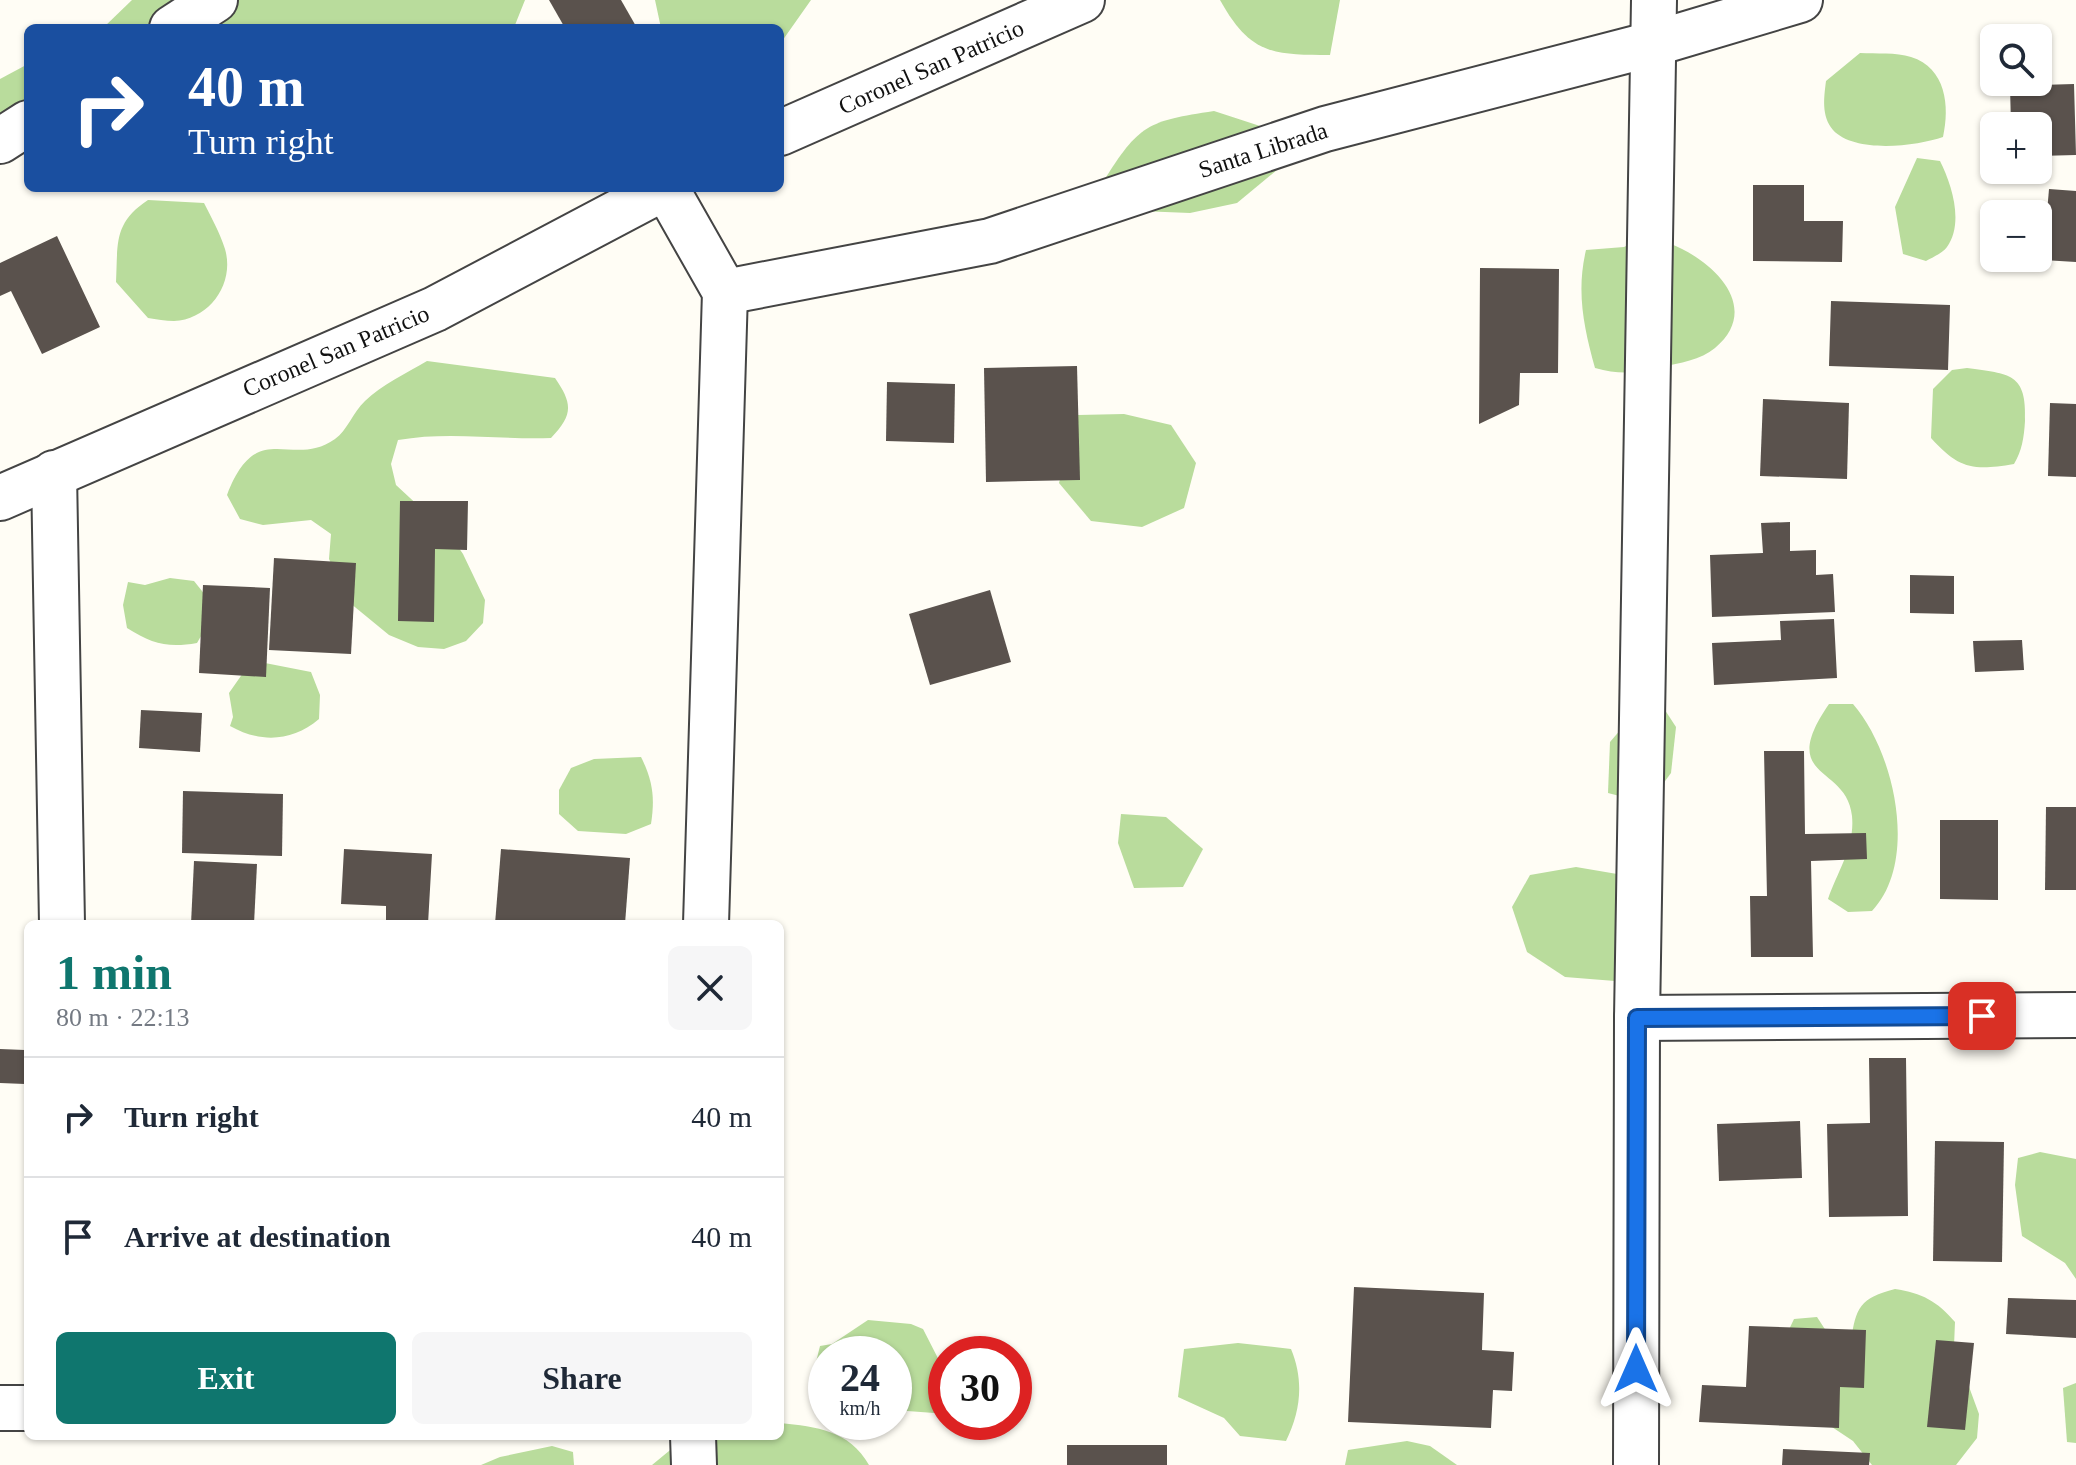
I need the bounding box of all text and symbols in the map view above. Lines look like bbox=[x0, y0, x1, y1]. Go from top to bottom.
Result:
street label: Coronel San Patricio bbox=[834, 14, 1028, 120]
map controls bbox=[1980, 24, 2052, 272]
button: search bbox=[1980, 24, 2052, 96]
icon: right bbox=[56, 56, 160, 160]
text: 40 m bbox=[188, 56, 305, 118]
button: + bbox=[1980, 112, 2052, 184]
street label: Santa Librada bbox=[1195, 117, 1331, 183]
text: Turn right bbox=[188, 122, 334, 162]
button: − bbox=[1980, 200, 2052, 272]
street label: Coronel San Patricio bbox=[239, 300, 433, 402]
text: 1 min bbox=[56, 946, 172, 999]
button: close bbox=[668, 946, 752, 1030]
pin bbox=[1948, 982, 2016, 1050]
icon: arrive bbox=[1960, 994, 2004, 1038]
text: 80 m · 22:13 bbox=[56, 1003, 190, 1032]
icon: right bbox=[56, 1095, 100, 1139]
text: Turn right bbox=[124, 1100, 259, 1133]
text: 40 m bbox=[691, 1100, 752, 1133]
icon: arrive bbox=[56, 1215, 100, 1259]
text: Arrive at destination bbox=[124, 1220, 391, 1253]
text: 40 m bbox=[691, 1220, 752, 1253]
position arrow bbox=[1594, 1327, 1678, 1411]
button: Exit bbox=[56, 1332, 396, 1424]
button: Share bbox=[412, 1332, 752, 1424]
speed limit sign: 30 bbox=[928, 1336, 1032, 1440]
text: 24 bbox=[840, 1355, 880, 1400]
text: km/h bbox=[839, 1397, 881, 1419]

